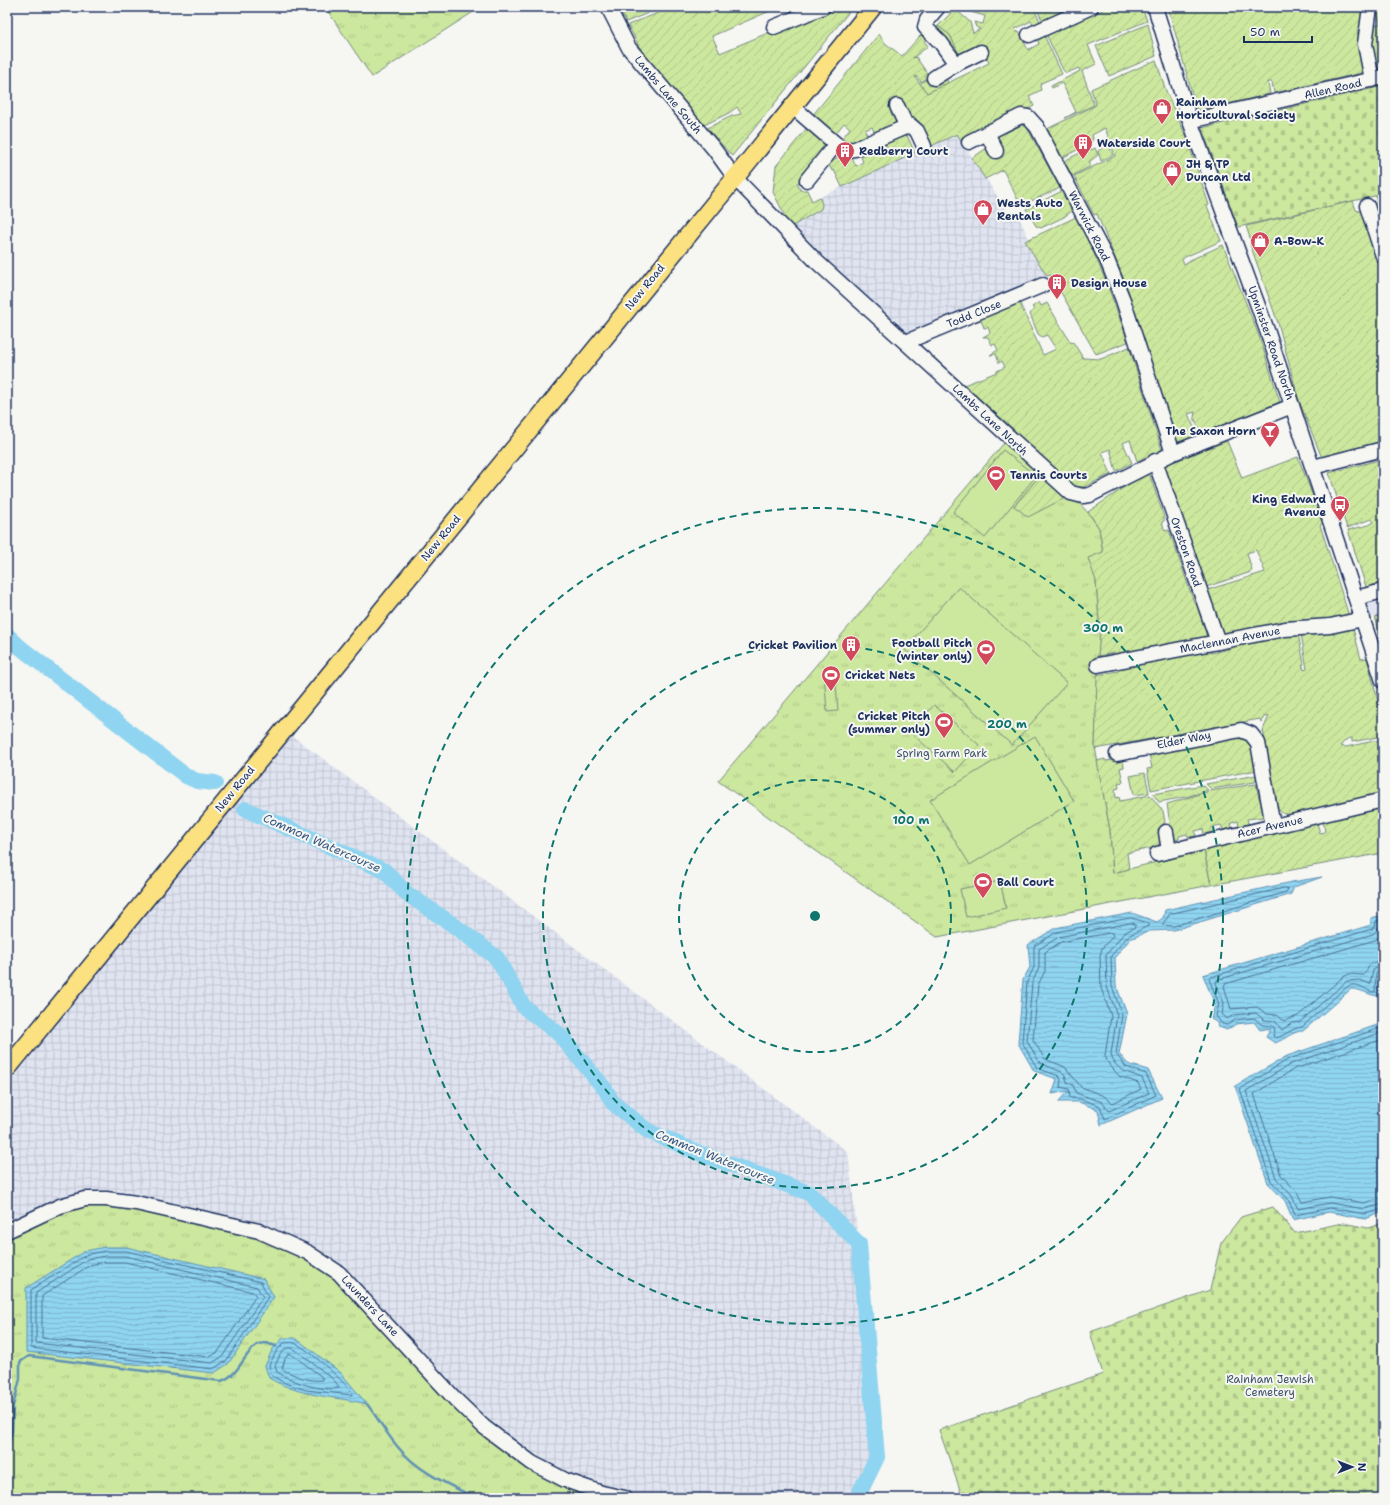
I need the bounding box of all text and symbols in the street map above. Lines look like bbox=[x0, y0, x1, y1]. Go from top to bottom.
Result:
scale bar bbox=[1244, 18, 1312, 44]
text: 50 m bbox=[1250, 24, 1280, 40]
street label: Lambs Lane South bbox=[631, 53, 705, 137]
street label: Allen Road bbox=[1303, 75, 1363, 103]
place label: Rainham Horticultural Society bbox=[1176, 95, 1296, 123]
shop icon: Rainham Horticultural Society bbox=[1151, 97, 1173, 125]
building icon: Waterside Court bbox=[1072, 132, 1094, 160]
place label: Waterside Court bbox=[1097, 136, 1192, 151]
building icon: Redberry Court bbox=[834, 140, 856, 168]
place label: Redberry Court bbox=[859, 144, 949, 159]
place label: JH & TP Duncan Ltd bbox=[1186, 157, 1251, 185]
shop icon: JH & TP Duncan Ltd bbox=[1161, 159, 1183, 187]
street label: Warwick Road bbox=[1065, 188, 1113, 264]
place label: Wests Auto Rentals bbox=[997, 196, 1063, 224]
shop icon: Wests Auto Rentals bbox=[972, 198, 994, 226]
shop icon: A-Bow-K bbox=[1249, 230, 1271, 258]
place label: A-Bow-K bbox=[1274, 234, 1324, 249]
street label: New Road bbox=[622, 261, 668, 313]
building icon: Design House bbox=[1046, 272, 1068, 300]
place label: Design House bbox=[1071, 276, 1147, 291]
street label: Upminster Road North bbox=[1244, 284, 1298, 402]
street label: Todd Close bbox=[944, 296, 1004, 332]
street label: Lambs Lane North bbox=[949, 381, 1031, 459]
bar icon: The Saxon Horn bbox=[1259, 420, 1281, 448]
place label: The Saxon Horn bbox=[1165, 424, 1257, 439]
sports icon: Tennis Courts bbox=[985, 464, 1007, 492]
place label: Tennis Courts bbox=[1010, 468, 1087, 483]
place label: King Edward Avenue bbox=[1252, 492, 1326, 520]
bus stop icon: King Edward Avenue bbox=[1329, 494, 1351, 522]
street label: New Road bbox=[418, 512, 464, 564]
street label: Oreston Road bbox=[1167, 515, 1205, 589]
text: 300 m bbox=[1083, 620, 1123, 636]
street label: Maclennan Avenue bbox=[1179, 623, 1281, 657]
building icon: Cricket Pavilion bbox=[840, 634, 862, 662]
place label: Football Pitch (winter only) bbox=[892, 636, 973, 664]
place label: Cricket Pavilion bbox=[748, 638, 838, 653]
sports icon: Football Pitch (winter only) bbox=[975, 638, 997, 666]
sports icon: Cricket Nets bbox=[820, 664, 842, 692]
place label: Cricket Nets bbox=[845, 668, 915, 683]
place label: Cricket Pitch (summer only) bbox=[848, 709, 931, 737]
sports icon: Cricket Pitch (summer only) bbox=[933, 711, 955, 739]
text: 200 m bbox=[987, 716, 1027, 732]
street label: Elder Way bbox=[1156, 727, 1212, 753]
park label: Spring Farm Park bbox=[897, 746, 987, 761]
street label: New Road bbox=[212, 763, 258, 815]
water label: Common Watercourse bbox=[261, 810, 384, 876]
text: 100 m bbox=[893, 812, 930, 828]
street label: Acer Avenue bbox=[1236, 812, 1304, 842]
sports icon: Ball Court bbox=[972, 871, 994, 899]
place label: Ball Court bbox=[997, 875, 1055, 890]
centre of rings bbox=[808, 909, 822, 923]
water label: Common Watercourse bbox=[653, 1126, 777, 1188]
street label: Launders Lane bbox=[338, 1272, 402, 1340]
park label: Rainham Jewish Cemetery bbox=[1226, 1372, 1314, 1400]
north arrow bbox=[1332, 1447, 1372, 1487]
text: N bbox=[1354, 1463, 1369, 1472]

